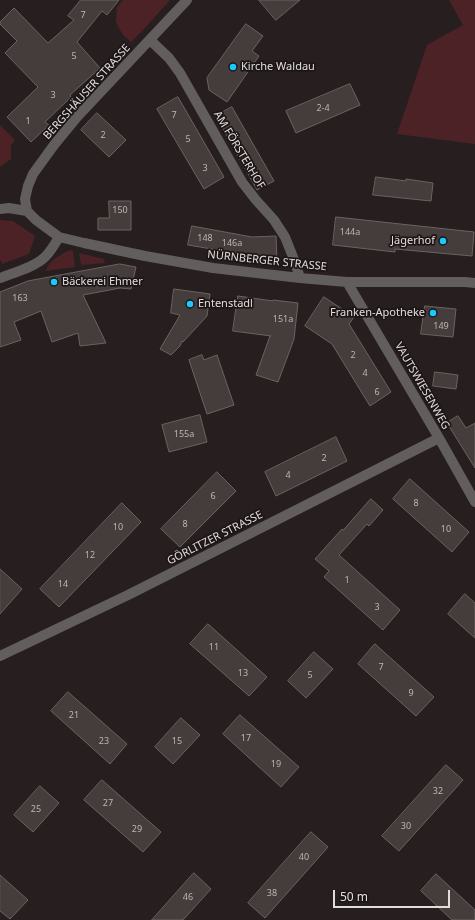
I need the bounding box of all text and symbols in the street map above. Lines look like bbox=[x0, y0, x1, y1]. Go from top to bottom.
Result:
house number: 7 bbox=[80, 10, 86, 20]
street label: BERGSHÄUSER STRASSE bbox=[41, 42, 133, 142]
house number: 5 bbox=[71, 51, 77, 61]
place label: Kirche Waldau bbox=[241, 60, 315, 74]
marker: Kirche Waldau bbox=[228, 62, 238, 72]
house number: 3 bbox=[50, 90, 56, 100]
house number: 2-4 bbox=[316, 103, 330, 113]
street label: AM FÖRSTERHOF bbox=[211, 109, 267, 191]
house number: 7 bbox=[171, 110, 177, 120]
house number: 1 bbox=[25, 116, 31, 126]
house number: 2 bbox=[100, 130, 106, 140]
house number: 5 bbox=[185, 134, 191, 144]
house number: 3 bbox=[202, 163, 208, 173]
house number: 150 bbox=[112, 205, 128, 215]
house number: 144a bbox=[340, 227, 360, 237]
house number: 148 bbox=[197, 233, 213, 243]
place label: Jägerhof bbox=[391, 234, 435, 248]
marker: Jägerhof bbox=[438, 236, 448, 246]
house number: 146a bbox=[222, 238, 242, 248]
street label: NÜRNBERGER STRASSE bbox=[207, 248, 327, 274]
place label: Bäckerei Ehmer bbox=[62, 275, 143, 289]
marker: Bäckerei Ehmer bbox=[49, 277, 59, 287]
house number: 163 bbox=[12, 293, 28, 303]
place label: Entenstadl bbox=[198, 297, 253, 311]
marker: Entenstadl bbox=[185, 299, 195, 309]
place label: Franken-Apotheke bbox=[330, 306, 425, 320]
marker: Franken-Apotheke bbox=[428, 308, 438, 318]
house number: 151a bbox=[273, 314, 293, 324]
house number: 149 bbox=[433, 321, 449, 331]
street label: VAUTSWIESENWEG bbox=[392, 340, 452, 432]
house number: 2 bbox=[350, 350, 356, 360]
house number: 4 bbox=[362, 368, 368, 378]
house number: 6 bbox=[374, 387, 380, 397]
house number: 155a bbox=[174, 429, 194, 439]
house number: 2 bbox=[321, 453, 327, 463]
house number: 4 bbox=[285, 470, 291, 480]
house number: 6 bbox=[210, 491, 216, 501]
house number: 8 bbox=[413, 498, 419, 508]
street label: GÖRLITZER STRASSE bbox=[165, 508, 265, 568]
house number: 8 bbox=[182, 519, 188, 529]
house number: 10 bbox=[113, 522, 123, 532]
house number: 10 bbox=[441, 524, 451, 534]
house number: 12 bbox=[85, 550, 95, 560]
house number: 1 bbox=[344, 575, 350, 585]
house number: 14 bbox=[58, 579, 68, 589]
house number: 3 bbox=[374, 602, 380, 612]
house number: 11 bbox=[209, 642, 219, 652]
house number: 7 bbox=[378, 662, 384, 672]
house number: 13 bbox=[238, 668, 248, 678]
house number: 5 bbox=[307, 670, 313, 680]
house number: 9 bbox=[408, 688, 414, 698]
house number: 21 bbox=[69, 710, 79, 720]
house number: 17 bbox=[241, 733, 251, 743]
house number: 23 bbox=[99, 736, 109, 746]
house number: 15 bbox=[172, 736, 182, 746]
house number: 19 bbox=[271, 759, 281, 769]
house number: 32 bbox=[433, 786, 443, 796]
house number: 27 bbox=[103, 798, 113, 808]
house number: 25 bbox=[31, 804, 41, 814]
house number: 30 bbox=[401, 821, 411, 831]
house number: 29 bbox=[132, 824, 142, 834]
house number: 40 bbox=[299, 852, 309, 862]
scale bar bbox=[335, 882, 452, 908]
house number: 38 bbox=[267, 888, 277, 898]
text: 50 m bbox=[340, 888, 368, 905]
house number: 46 bbox=[183, 892, 193, 902]

